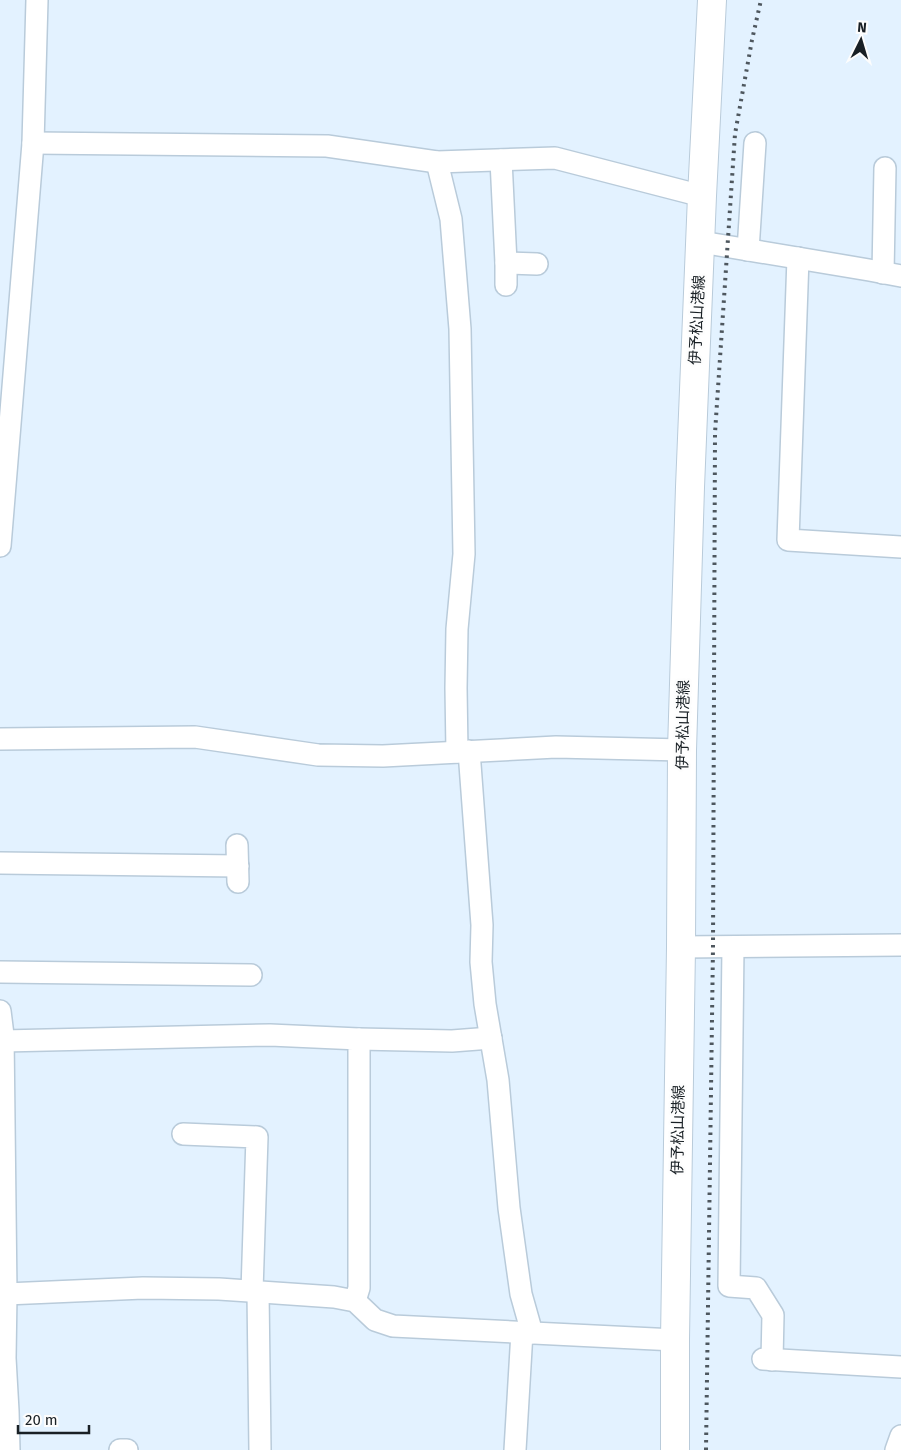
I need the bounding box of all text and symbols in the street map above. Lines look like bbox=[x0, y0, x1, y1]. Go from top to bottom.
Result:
north arrow bbox=[836, 15, 886, 65]
text: N bbox=[857, 19, 867, 36]
street label: 伊予松山港線 bbox=[686, 275, 708, 365]
street label: 伊予松山港線 bbox=[673, 680, 693, 770]
street label: 伊予松山港線 bbox=[668, 1085, 688, 1175]
scale bar bbox=[18, 1402, 89, 1434]
text: 20 m bbox=[25, 1411, 58, 1429]

